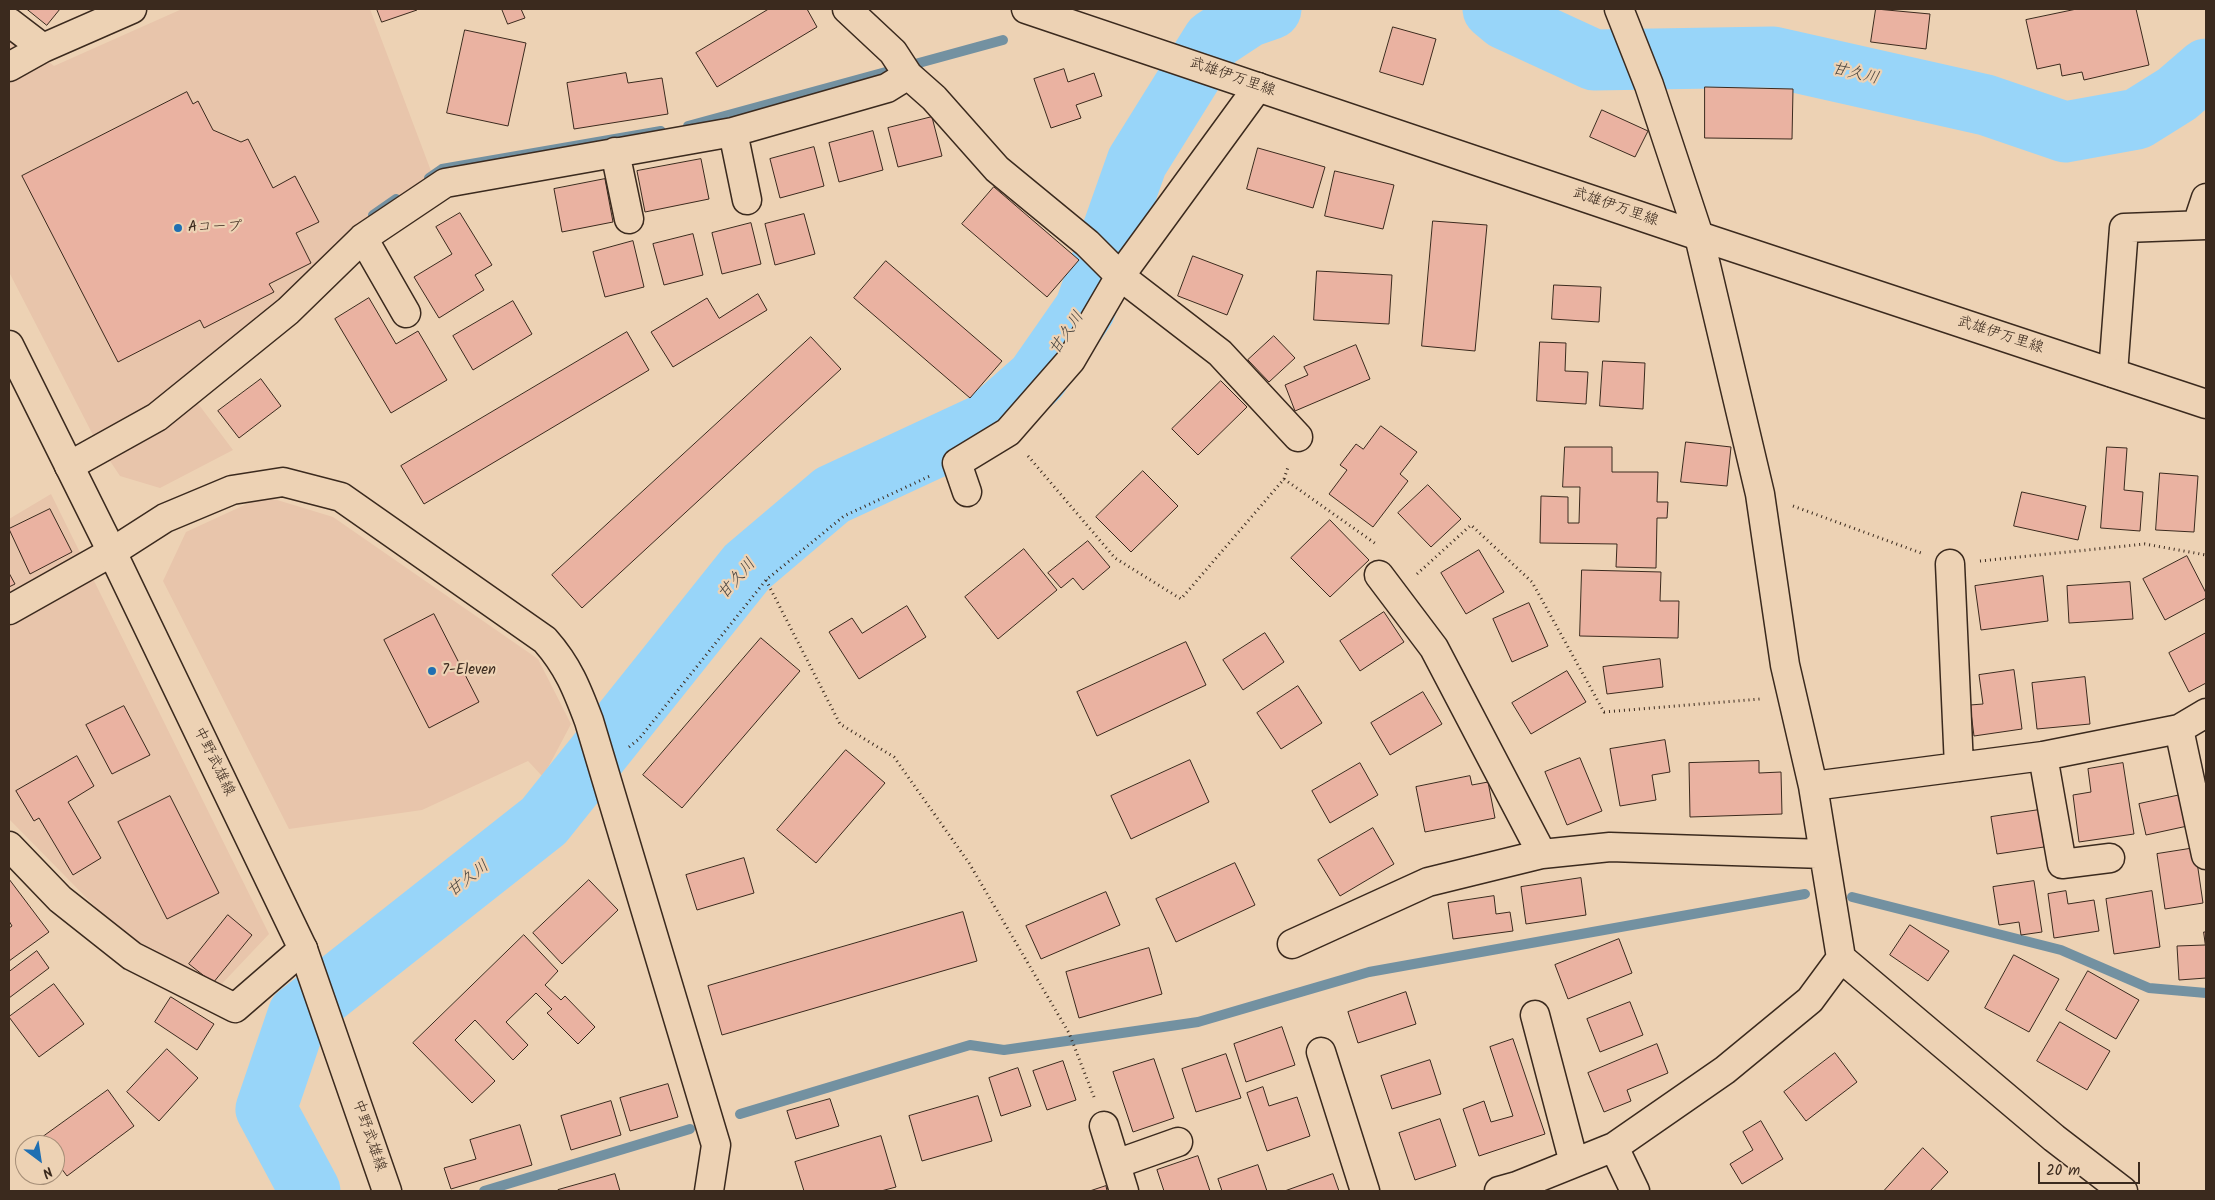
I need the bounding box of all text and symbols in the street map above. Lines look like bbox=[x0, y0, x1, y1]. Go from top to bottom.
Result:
street label: 武雄伊万里線 bbox=[1187, 55, 1277, 101]
water label: 甘久川 bbox=[1829, 60, 1881, 90]
street label: 武雄伊万里線 bbox=[1570, 185, 1660, 231]
place label: Aコープ bbox=[188, 219, 242, 237]
marker: Aコープ bbox=[172, 222, 184, 234]
water label: 甘久川 bbox=[1047, 309, 1089, 359]
street label: 武雄伊万里線 bbox=[1954, 314, 2046, 358]
water label: 甘久川 bbox=[715, 556, 761, 604]
place label: 7-Eleven bbox=[442, 662, 496, 680]
marker: 7-Eleven bbox=[426, 665, 438, 677]
street label: 中野武雄線 bbox=[188, 724, 238, 800]
water label: 甘久川 bbox=[444, 858, 494, 902]
street label: 中野武雄線 bbox=[347, 1098, 389, 1174]
north arrow bbox=[15, 1135, 65, 1185]
scale bar bbox=[2040, 1152, 2142, 1184]
text: 20 m bbox=[2046, 1159, 2080, 1183]
text: N bbox=[38, 1160, 57, 1184]

